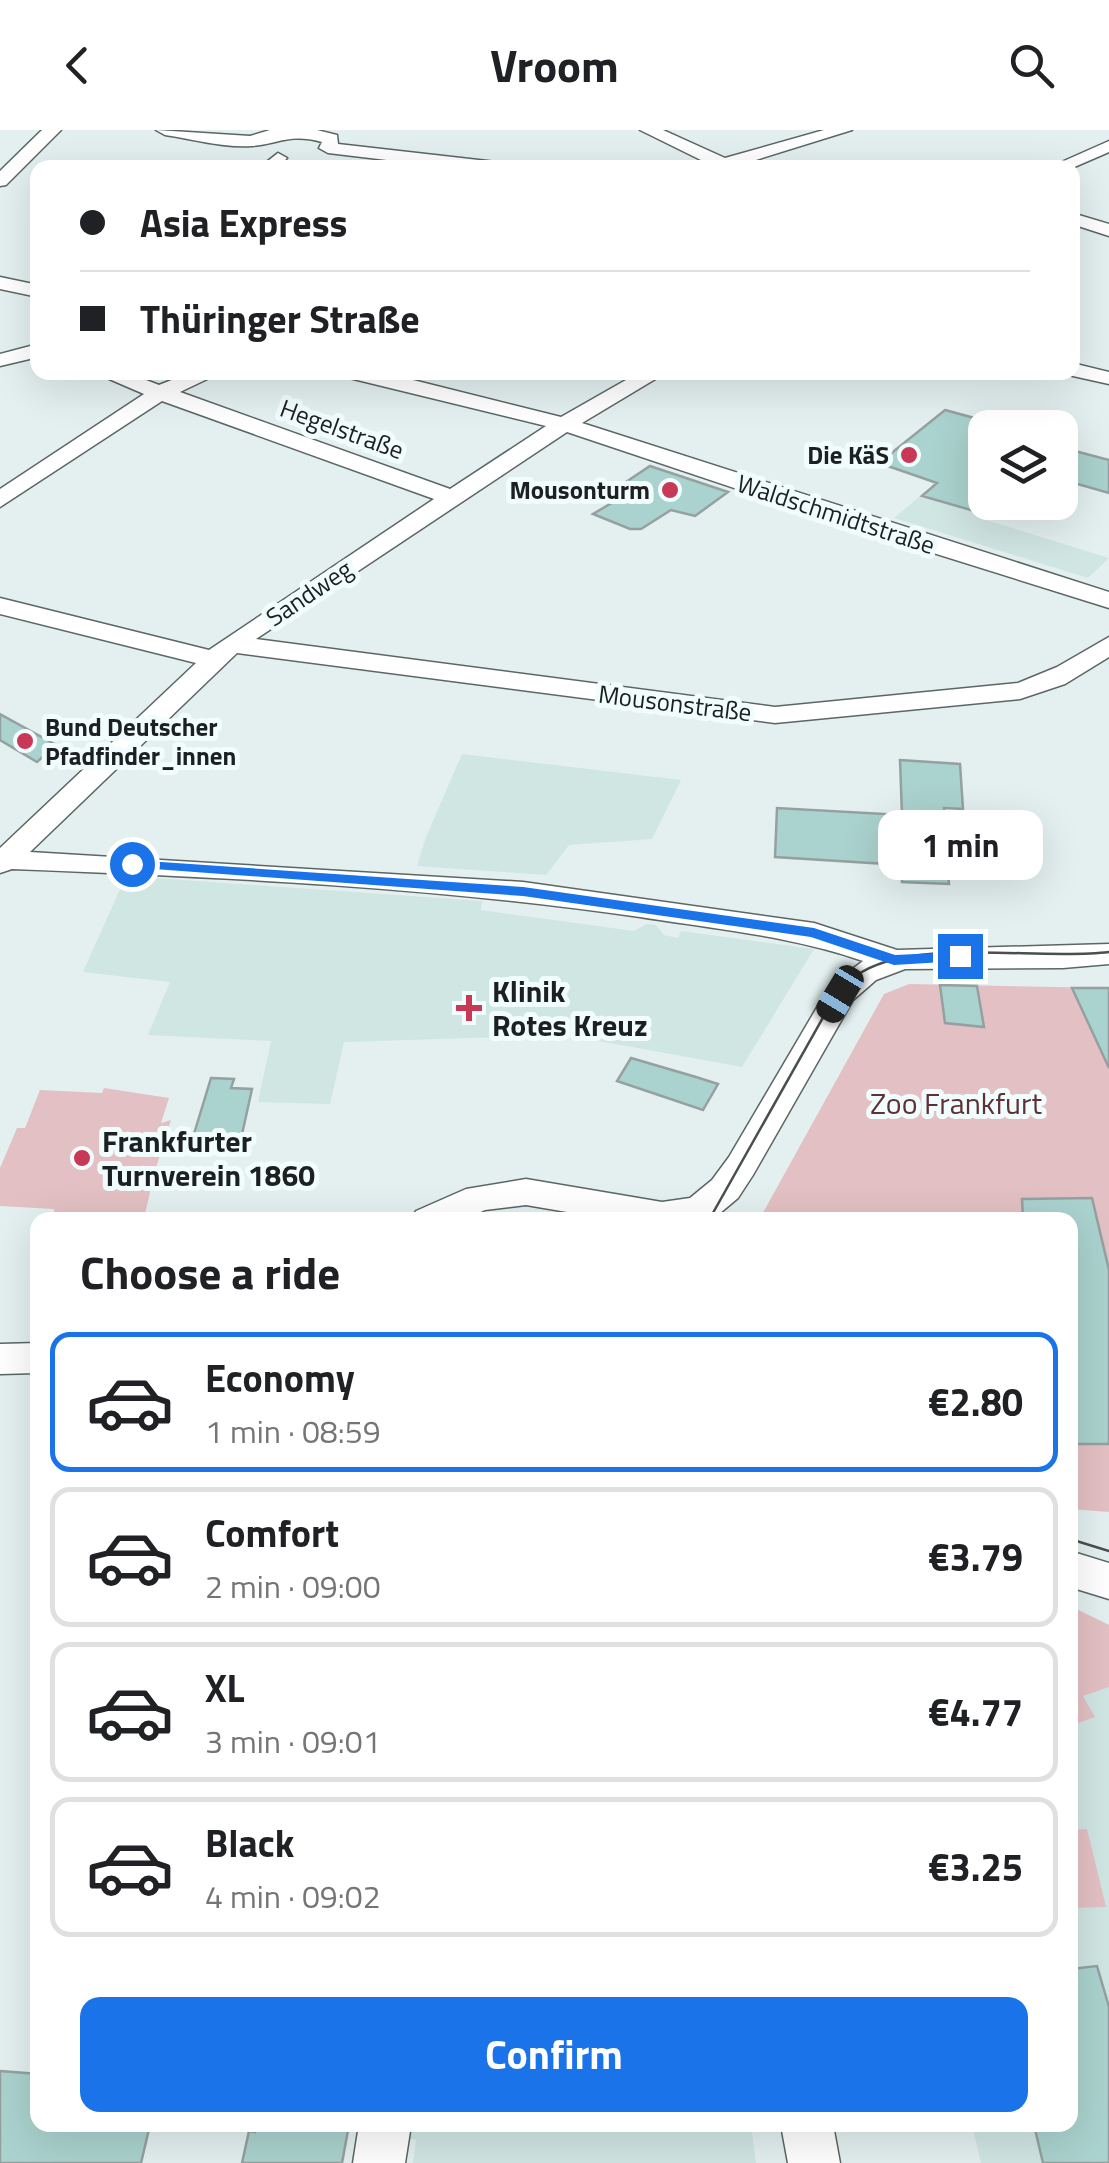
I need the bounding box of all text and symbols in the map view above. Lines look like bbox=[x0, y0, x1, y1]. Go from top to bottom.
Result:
text: Vroom bbox=[490, 31, 619, 99]
icon: back bbox=[50, 38, 105, 93]
icon: search bbox=[1004, 38, 1059, 93]
text: Asia Express bbox=[140, 194, 348, 252]
text: Thüringer Straße bbox=[140, 290, 420, 348]
street label: Hegelstraße bbox=[275, 389, 409, 469]
map controls bbox=[968, 410, 1078, 520]
button: layers bbox=[968, 410, 1078, 520]
place label: Die KäS bbox=[807, 436, 889, 474]
marker: Die KäS bbox=[898, 444, 920, 466]
street label: Waldschmidtstraße bbox=[732, 464, 940, 564]
place label: Mousonturm bbox=[509, 471, 650, 509]
marker: Mousonturm bbox=[659, 479, 681, 501]
street label: Sandweg bbox=[258, 550, 360, 636]
street label: Mousonstraße bbox=[596, 675, 754, 731]
place label: Bund Deutscher Pfadfinder_innen bbox=[45, 708, 236, 775]
marker: Bund Deutscher Pfadfinder_innen bbox=[14, 730, 36, 752]
callout: 1 min bbox=[878, 811, 1042, 881]
text: 1 min bbox=[922, 821, 999, 869]
route start bbox=[110, 842, 155, 887]
route end bbox=[938, 934, 983, 979]
car bbox=[812, 961, 868, 1027]
place label: Klinik Rotes Kreuz bbox=[492, 968, 648, 1048]
marker: Klinik Rotes Kreuz bbox=[456, 995, 482, 1021]
park label: Zoo Frankfurt bbox=[870, 1080, 1042, 1126]
place label: Frankfurter Turnverein 1860 bbox=[102, 1118, 315, 1198]
marker: Frankfurter Turnverein 1860 bbox=[71, 1147, 93, 1169]
text: Choose a ride bbox=[80, 1238, 340, 1306]
text: Economy bbox=[205, 1349, 355, 1407]
icon: car bbox=[85, 1357, 175, 1447]
text: €2.80 bbox=[928, 1373, 1023, 1431]
text: 1 min · 08:59 bbox=[205, 1407, 381, 1455]
text: Comfort bbox=[205, 1504, 339, 1562]
icon: car bbox=[85, 1512, 175, 1602]
text: €3.79 bbox=[928, 1528, 1023, 1586]
text: 2 min · 09:00 bbox=[205, 1562, 381, 1610]
text: XL bbox=[205, 1659, 245, 1717]
icon: car bbox=[85, 1667, 175, 1757]
text: €4.77 bbox=[928, 1683, 1023, 1741]
text: 3 min · 09:01 bbox=[205, 1717, 381, 1765]
text: Black bbox=[205, 1814, 294, 1872]
icon: car bbox=[85, 1822, 175, 1912]
text: €3.25 bbox=[928, 1838, 1023, 1896]
text: 4 min · 09:02 bbox=[205, 1872, 381, 1920]
button: Confirm bbox=[80, 1997, 1028, 2112]

